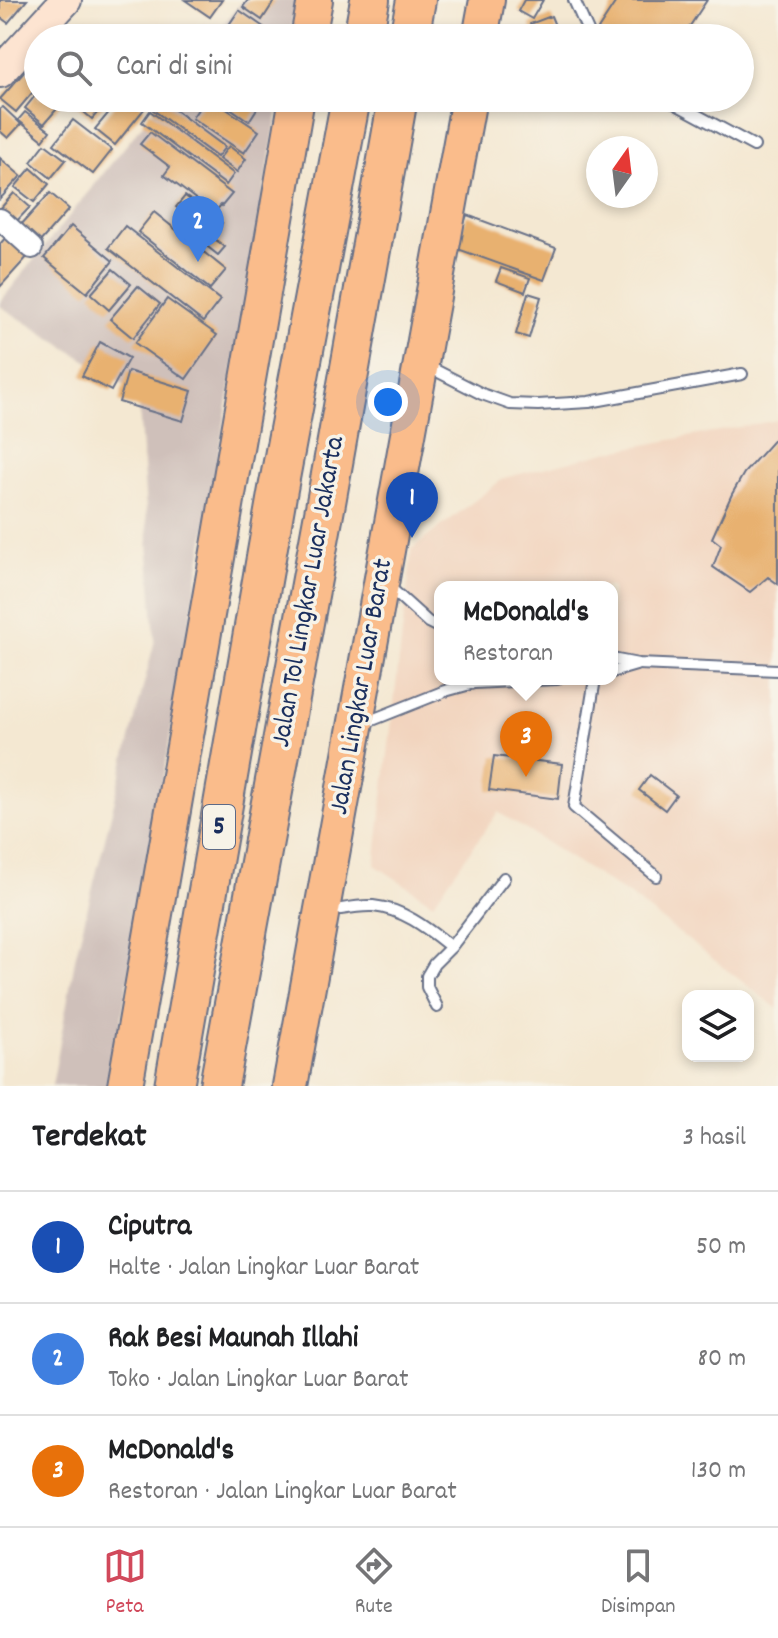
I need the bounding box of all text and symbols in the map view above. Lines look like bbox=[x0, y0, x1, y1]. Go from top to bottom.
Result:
search box bbox=[24, 24, 754, 112]
icon: search bbox=[52, 46, 96, 90]
text: Cari di sini bbox=[116, 47, 232, 90]
north arrow bbox=[586, 136, 658, 208]
pin: 2 bbox=[172, 196, 224, 262]
your location bbox=[368, 382, 408, 422]
street label: Jalan Tol Lingkar Luar Jakarta bbox=[263, 433, 357, 751]
pin: 1 bbox=[386, 472, 438, 538]
street label: Jalan Lingkar Luar Barat bbox=[321, 556, 405, 818]
popup bbox=[434, 581, 618, 685]
text: McDonald's bbox=[463, 593, 589, 636]
text: Restoran bbox=[463, 636, 553, 673]
pin: 3 bbox=[500, 711, 552, 777]
road number: 5 bbox=[203, 805, 235, 849]
map controls bbox=[682, 990, 754, 1062]
button: layers bbox=[682, 990, 754, 1062]
text: Terdekat bbox=[32, 1114, 147, 1163]
text: 3 hasil bbox=[683, 1120, 746, 1157]
text: Ciputra bbox=[108, 1207, 191, 1250]
text: 1 bbox=[55, 1229, 61, 1266]
text: 50 m bbox=[696, 1229, 746, 1266]
text: Halte · Jalan Lingkar Luar Barat bbox=[108, 1250, 419, 1287]
text: Rak Besi Maunah Illahi bbox=[108, 1319, 358, 1362]
text: 2 bbox=[52, 1341, 64, 1378]
text: 80 m bbox=[698, 1341, 746, 1378]
text: Toko · Jalan Lingkar Luar Barat bbox=[108, 1362, 409, 1399]
text: McDonald's bbox=[108, 1431, 234, 1474]
text: 3 bbox=[52, 1453, 64, 1490]
text: 130 m bbox=[691, 1453, 746, 1490]
text: Restoran · Jalan Lingkar Luar Barat bbox=[108, 1474, 457, 1511]
tab: Peta bbox=[103, 1544, 147, 1623]
tab: Rute bbox=[352, 1544, 396, 1623]
tab: Disimpan bbox=[601, 1544, 675, 1623]

